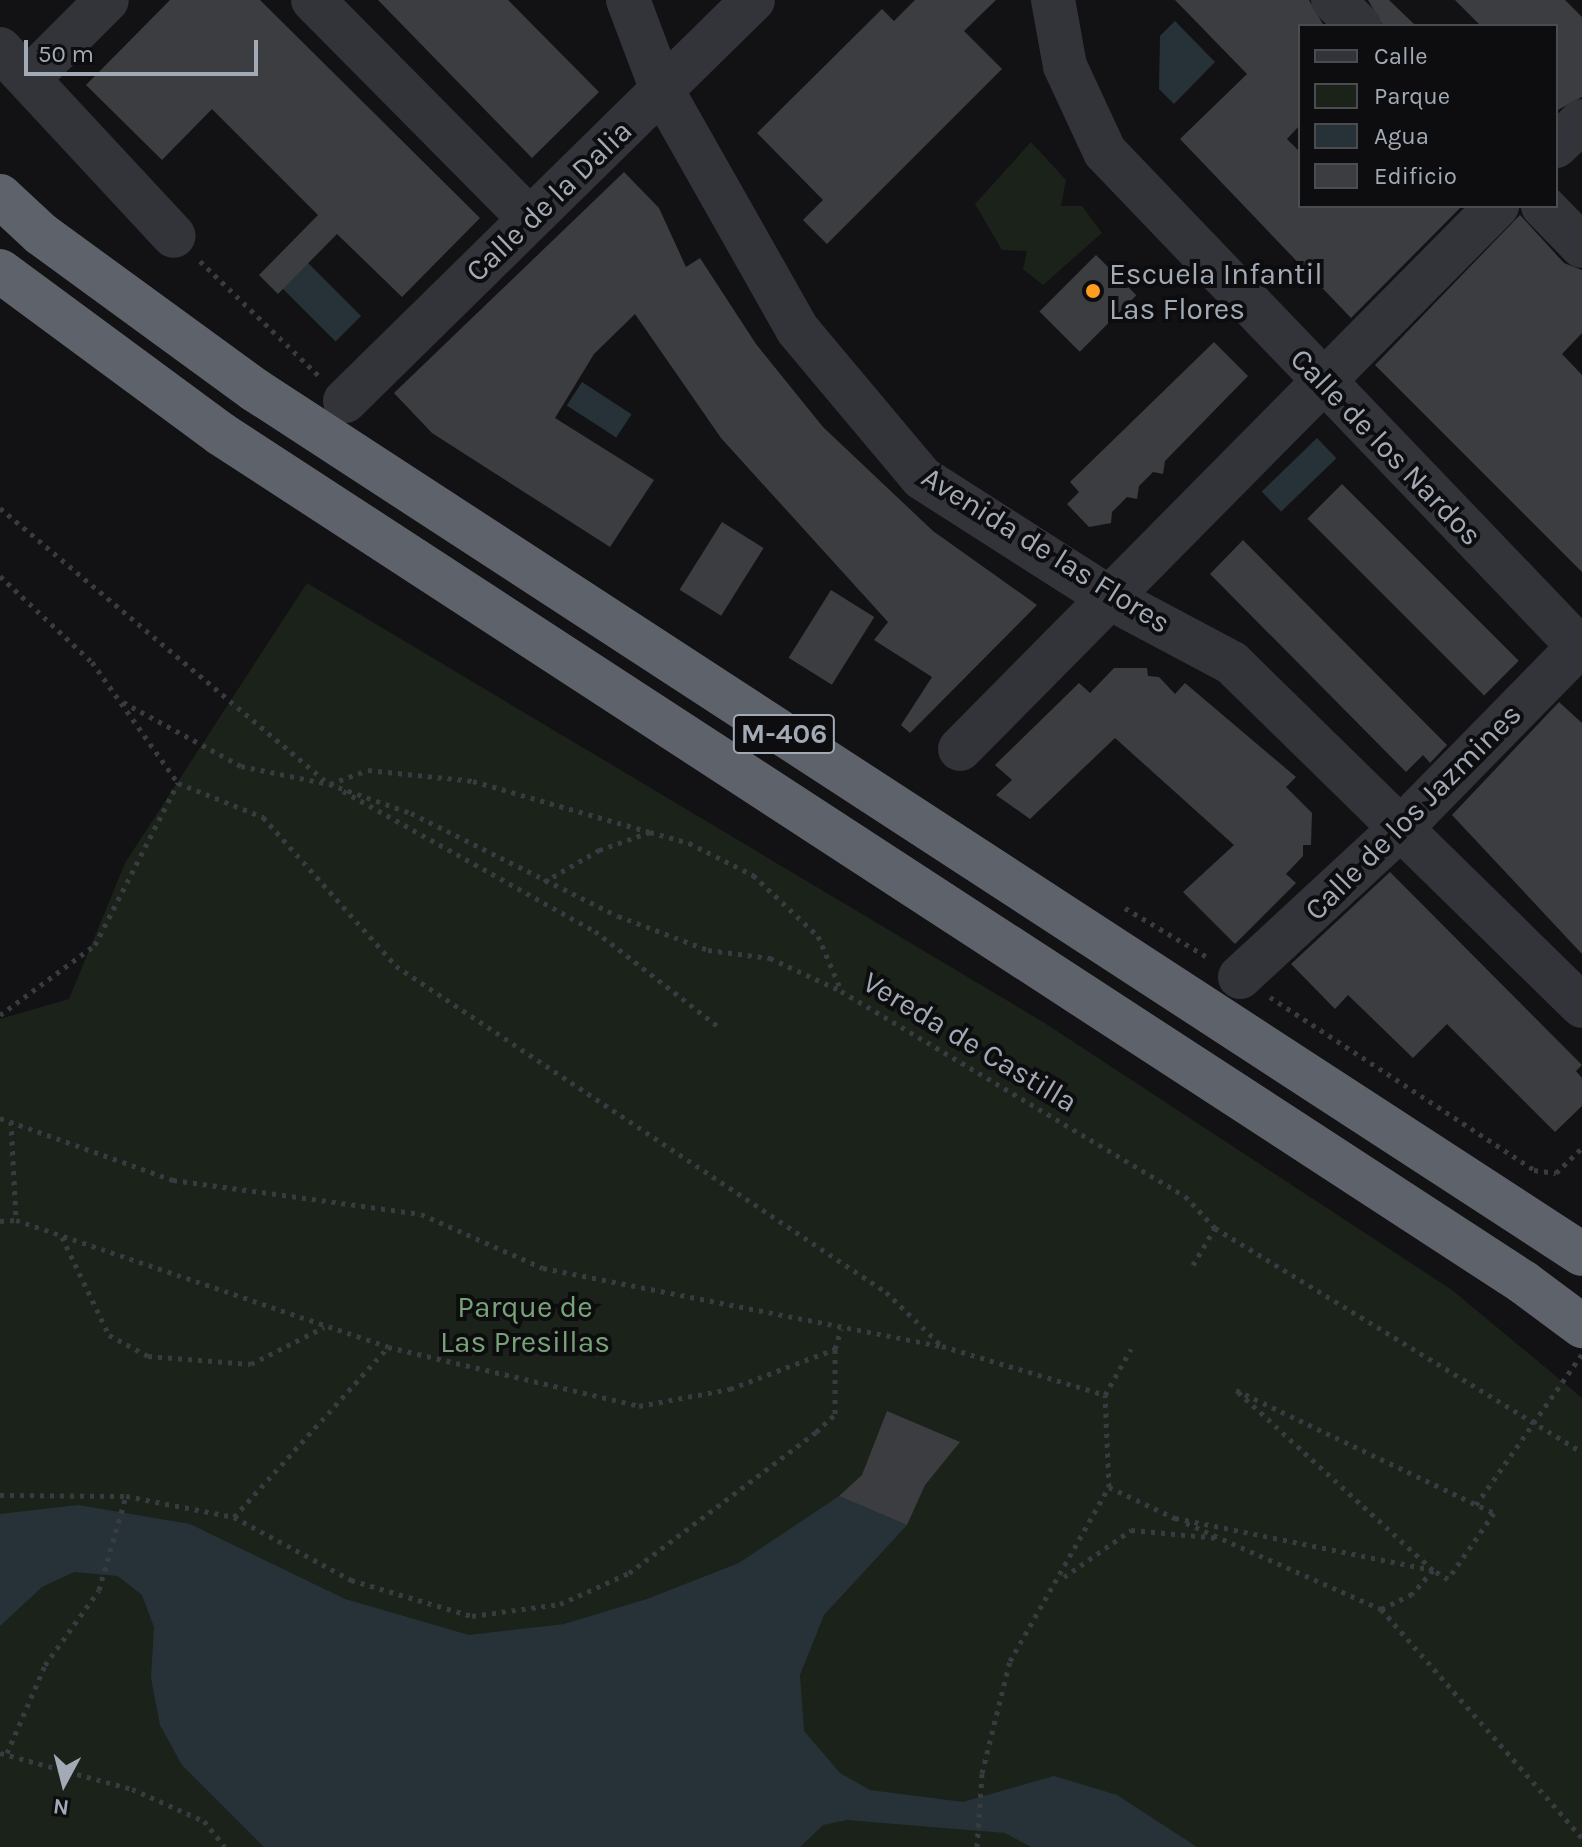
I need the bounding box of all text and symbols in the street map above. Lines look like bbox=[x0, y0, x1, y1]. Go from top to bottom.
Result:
scale bar bbox=[28, 24, 262, 74]
legend bbox=[1298, 24, 1558, 208]
text: 50 m bbox=[38, 40, 94, 68]
text: Calle bbox=[1374, 42, 1428, 70]
text: Parque bbox=[1374, 82, 1450, 110]
street label: Calle de la Dalia bbox=[459, 113, 639, 289]
text: Agua bbox=[1374, 122, 1429, 150]
text: Edificio bbox=[1374, 162, 1457, 190]
place label: Escuela Infantil Las Flores bbox=[1109, 256, 1323, 326]
marker: Escuela Infantil Las Flores bbox=[1084, 282, 1102, 300]
street label: Calle de los Nardos bbox=[1283, 341, 1489, 553]
street label: Avenida de las Flores bbox=[915, 459, 1177, 641]
street label: Calle de los Jazmines bbox=[1297, 696, 1529, 928]
road number: M-406 bbox=[732, 710, 836, 758]
street label: Vereda de Castilla bbox=[856, 964, 1084, 1120]
park label: Parque de Las Presillas bbox=[440, 1289, 610, 1360]
north arrow bbox=[24, 1743, 104, 1823]
text: N bbox=[52, 1793, 70, 1821]

